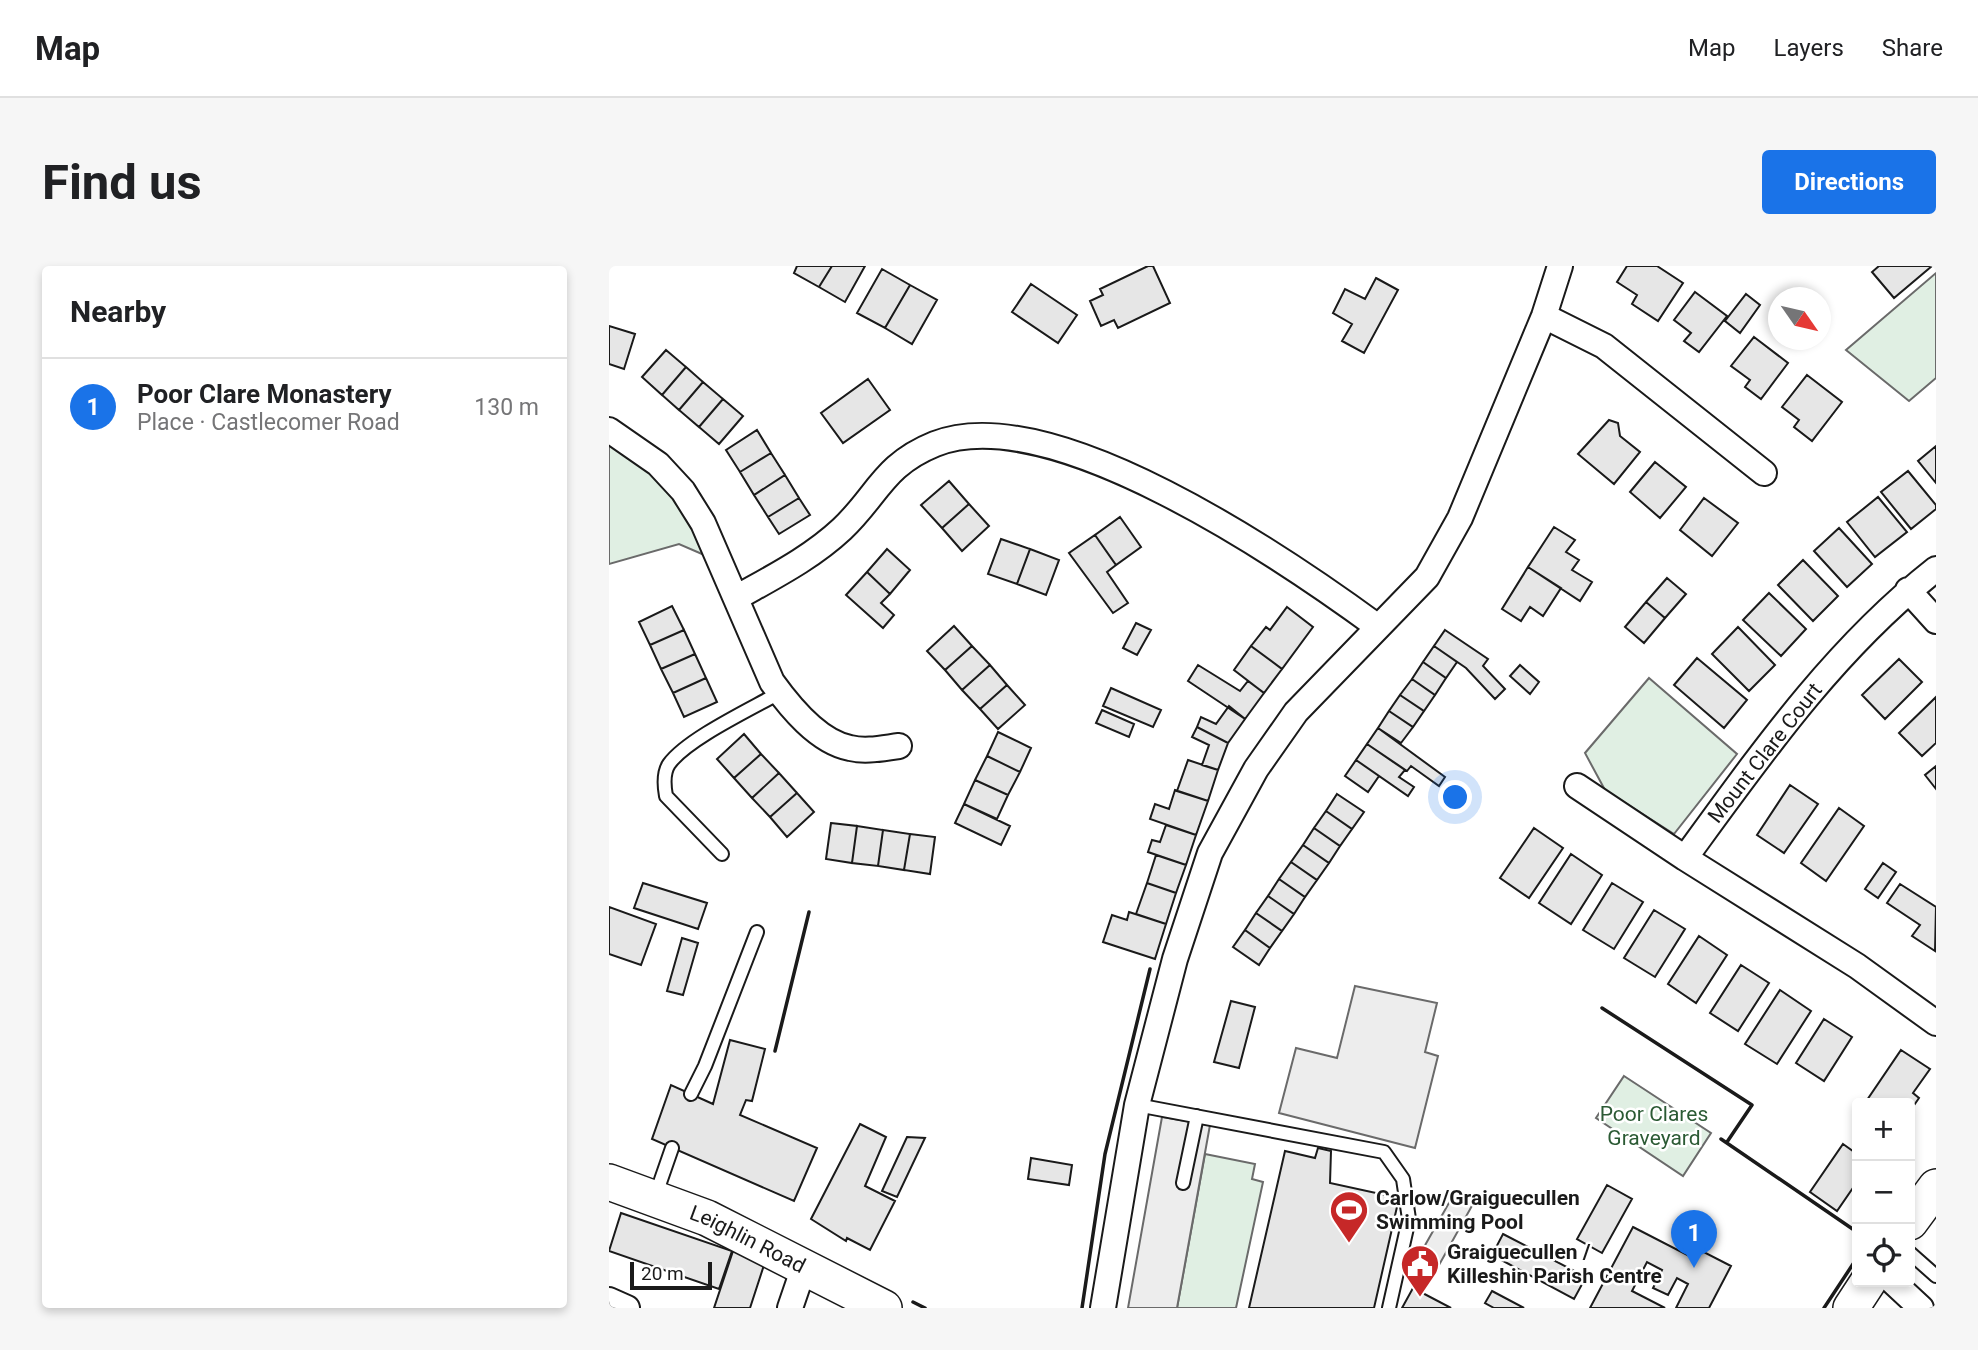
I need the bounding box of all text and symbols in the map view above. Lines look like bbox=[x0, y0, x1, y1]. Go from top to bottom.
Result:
text: Map bbox=[35, 29, 100, 68]
text: Map bbox=[1688, 34, 1736, 62]
text: Layers bbox=[1774, 34, 1844, 62]
text: Share bbox=[1882, 34, 1943, 62]
button: Directions bbox=[1762, 150, 1936, 214]
text: Find us bbox=[42, 154, 202, 211]
north arrow bbox=[1768, 287, 1831, 350]
text: Nearby bbox=[70, 294, 166, 329]
text: Poor Clare Monastery bbox=[137, 379, 391, 409]
text: 1 bbox=[86, 394, 100, 421]
text: 130 m bbox=[474, 394, 539, 421]
text: Place · Castlecomer Road bbox=[137, 409, 400, 436]
street label: Mount Clare Court bbox=[1703, 678, 1827, 828]
your location bbox=[1438, 780, 1472, 814]
map controls bbox=[1852, 1098, 1915, 1287]
button: + bbox=[1852, 1098, 1915, 1161]
park label: Poor Clares Graveyard bbox=[1600, 1102, 1708, 1150]
button: − bbox=[1852, 1161, 1915, 1224]
place label: Carlow/Graiguecullen Swimming Pool bbox=[1376, 1186, 1580, 1234]
sports icon: Carlow/Graiguecullen Swimming Pool bbox=[1328, 1189, 1370, 1244]
street label: Leighlin Road bbox=[686, 1201, 809, 1278]
pin: 1 bbox=[1671, 1210, 1717, 1268]
button: locate bbox=[1852, 1224, 1915, 1287]
place label: Graiguecullen / Killeshin Parish Centre bbox=[1447, 1240, 1662, 1288]
public building icon: Graiguecullen / Killeshin Parish Centre bbox=[1399, 1243, 1441, 1298]
scale bar bbox=[630, 1259, 712, 1291]
text: 20 m bbox=[641, 1262, 684, 1285]

